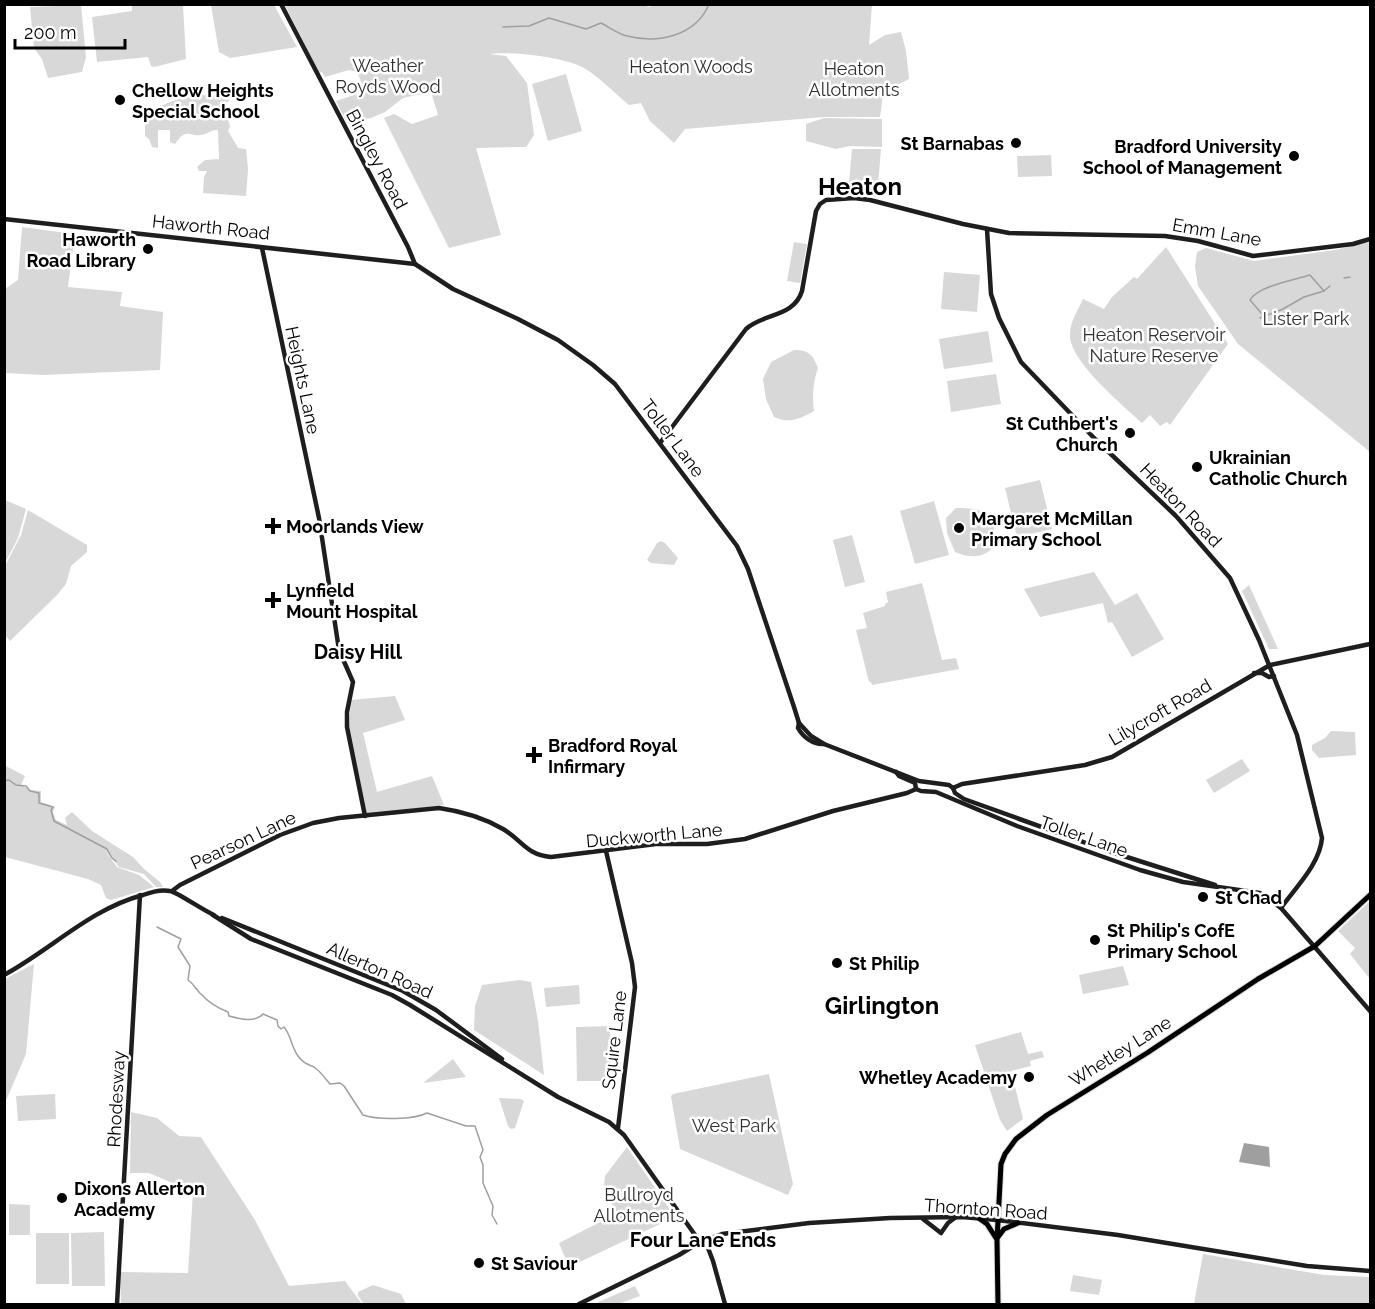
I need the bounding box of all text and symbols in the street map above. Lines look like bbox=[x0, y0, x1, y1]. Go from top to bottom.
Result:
scale bar bbox=[15, 12, 124, 50]
text: 200 m bbox=[24, 22, 77, 43]
park label: Weather Royds Wood bbox=[335, 55, 441, 97]
park label: Heaton Woods bbox=[629, 56, 753, 77]
park label: Heaton Allotments bbox=[809, 58, 900, 100]
place label: Chellow Heights Special School bbox=[132, 80, 274, 122]
marker: Chellow Heights Special School bbox=[113, 93, 127, 107]
street label: Bingley Road bbox=[342, 106, 412, 212]
place label: St Barnabas bbox=[901, 133, 1004, 154]
marker: St Barnabas bbox=[1009, 136, 1023, 150]
place label: Bradford University School of Management bbox=[1083, 136, 1282, 178]
marker: Bradford University School of Management bbox=[1287, 149, 1301, 163]
district label: Heaton bbox=[818, 172, 902, 201]
street label: Haworth Road bbox=[151, 210, 271, 244]
street label: Emm Lane bbox=[1171, 214, 1264, 250]
place label: Haworth Road Library bbox=[27, 229, 136, 271]
marker: Haworth Road Library bbox=[141, 242, 155, 256]
park label: Lister Park bbox=[1263, 308, 1350, 329]
street label: Heights Lane bbox=[281, 324, 325, 436]
park label: Heaton Reservoir Nature Reserve bbox=[1083, 324, 1226, 366]
street label: Toller Lane bbox=[637, 395, 709, 481]
place label: St Cuthbert's Church bbox=[1006, 413, 1118, 455]
marker: St Cuthbert's Church bbox=[1123, 426, 1137, 440]
place label: Ukrainian Catholic Church bbox=[1209, 447, 1347, 489]
street label: Heaton Road bbox=[1136, 459, 1226, 551]
marker: Ukrainian Catholic Church bbox=[1190, 460, 1204, 474]
place label: Margaret McMillan Primary School bbox=[971, 508, 1133, 550]
place label: Moorlands View bbox=[286, 516, 425, 537]
marker: Moorlands View bbox=[264, 517, 282, 535]
marker: Margaret McMillan Primary School bbox=[952, 521, 966, 535]
place label: Lynfield Mount Hospital bbox=[286, 580, 418, 622]
marker: Lynfield Mount Hospital bbox=[264, 591, 282, 609]
district label: Daisy Hill bbox=[314, 640, 403, 664]
street label: Lilycroft Road bbox=[1105, 674, 1215, 750]
place label: Bradford Royal Infirmary bbox=[548, 735, 678, 777]
marker: Bradford Royal Infirmary bbox=[525, 746, 543, 764]
street label: Pearson Lane bbox=[187, 806, 299, 874]
street label: Toller Lane bbox=[1037, 811, 1131, 861]
street label: Duckworth Lane bbox=[585, 819, 723, 851]
place label: St Chad bbox=[1215, 887, 1282, 908]
marker: St Chad bbox=[1196, 890, 1210, 904]
place label: St Philip's CofE Primary School bbox=[1107, 920, 1237, 962]
marker: St Philip's CofE Primary School bbox=[1088, 933, 1102, 947]
street label: Allerton Road bbox=[324, 937, 436, 1003]
place label: St Philip bbox=[849, 953, 919, 974]
marker: St Philip bbox=[830, 956, 844, 970]
street label: Squire Lane bbox=[598, 989, 631, 1091]
district label: Girlington bbox=[825, 991, 939, 1020]
street label: Whetley Lane bbox=[1065, 1011, 1175, 1091]
street label: Rhodesway bbox=[103, 1050, 129, 1148]
place label: Whetley Academy bbox=[859, 1067, 1017, 1088]
marker: Whetley Academy bbox=[1022, 1070, 1036, 1084]
park label: West Park bbox=[692, 1115, 777, 1136]
place label: Dixons Allerton Academy bbox=[74, 1178, 205, 1220]
park label: Bullroyd Allotments bbox=[594, 1184, 685, 1226]
marker: Dixons Allerton Academy bbox=[55, 1191, 69, 1205]
street label: Thornton Road bbox=[924, 1194, 1048, 1224]
district label: Four Lane Ends bbox=[630, 1228, 776, 1252]
place label: St Saviour bbox=[491, 1253, 578, 1274]
marker: St Saviour bbox=[472, 1256, 486, 1270]

